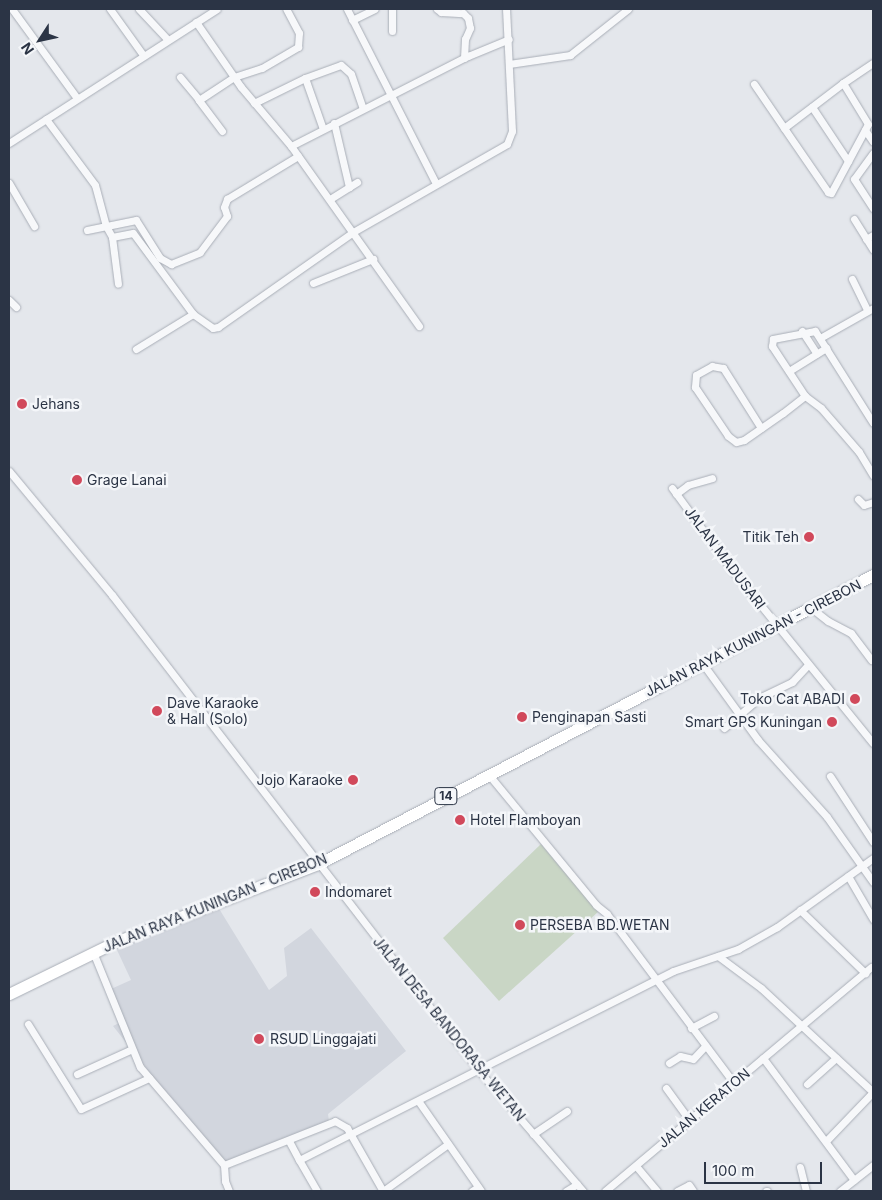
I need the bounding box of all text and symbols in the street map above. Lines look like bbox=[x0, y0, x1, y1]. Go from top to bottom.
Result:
north arrow bbox=[15, 15, 65, 65]
text: N bbox=[17, 40, 37, 58]
place label: Jehans bbox=[32, 396, 80, 412]
marker: Jehans bbox=[16, 398, 28, 410]
place label: Grage Lanai bbox=[87, 472, 167, 488]
marker: Grage Lanai bbox=[71, 474, 83, 486]
street label: JALAN MADUSARI bbox=[681, 504, 769, 612]
place label: Titik Teh bbox=[743, 529, 799, 545]
marker: Titik Teh bbox=[803, 531, 815, 543]
street label: JALAN RAYA KUNINGAN - CIREBON bbox=[642, 576, 864, 700]
place label: Toko Cat ABADI bbox=[740, 691, 845, 707]
marker: Toko Cat ABADI bbox=[849, 693, 861, 705]
place label: Dave Karaoke & Hall (Solo) bbox=[167, 695, 259, 728]
marker: Dave Karaoke & Hall (Solo) bbox=[151, 705, 163, 717]
place label: Penginapan Sasti bbox=[532, 709, 646, 725]
marker: Penginapan Sasti bbox=[516, 711, 528, 723]
place label: Smart GPS Kuningan bbox=[685, 714, 822, 730]
marker: Smart GPS Kuningan bbox=[826, 716, 838, 728]
place label: Jojo Karaoke bbox=[257, 772, 343, 788]
marker: Jojo Karaoke bbox=[347, 774, 359, 786]
road number: 14 bbox=[434, 786, 458, 806]
place label: Hotel Flamboyan bbox=[470, 812, 581, 828]
marker: Hotel Flamboyan bbox=[454, 814, 466, 826]
street label: JALAN RAYA KUNINGAN - CIREBON bbox=[100, 850, 330, 956]
place label: Indomaret bbox=[325, 884, 392, 900]
marker: Indomaret bbox=[309, 886, 321, 898]
place label: PERSEBA BD.WETAN bbox=[530, 917, 669, 933]
marker: PERSEBA BD.WETAN bbox=[514, 919, 526, 931]
street label: JALAN DESA BANDORASA WETAN bbox=[369, 933, 529, 1125]
place label: RSUD Linggajati bbox=[270, 1031, 376, 1047]
marker: RSUD Linggajati bbox=[252, 1032, 266, 1046]
street label: JALAN KERATON bbox=[655, 1065, 753, 1151]
scale bar bbox=[707, 1152, 824, 1184]
text: 100 m bbox=[712, 1161, 754, 1180]

